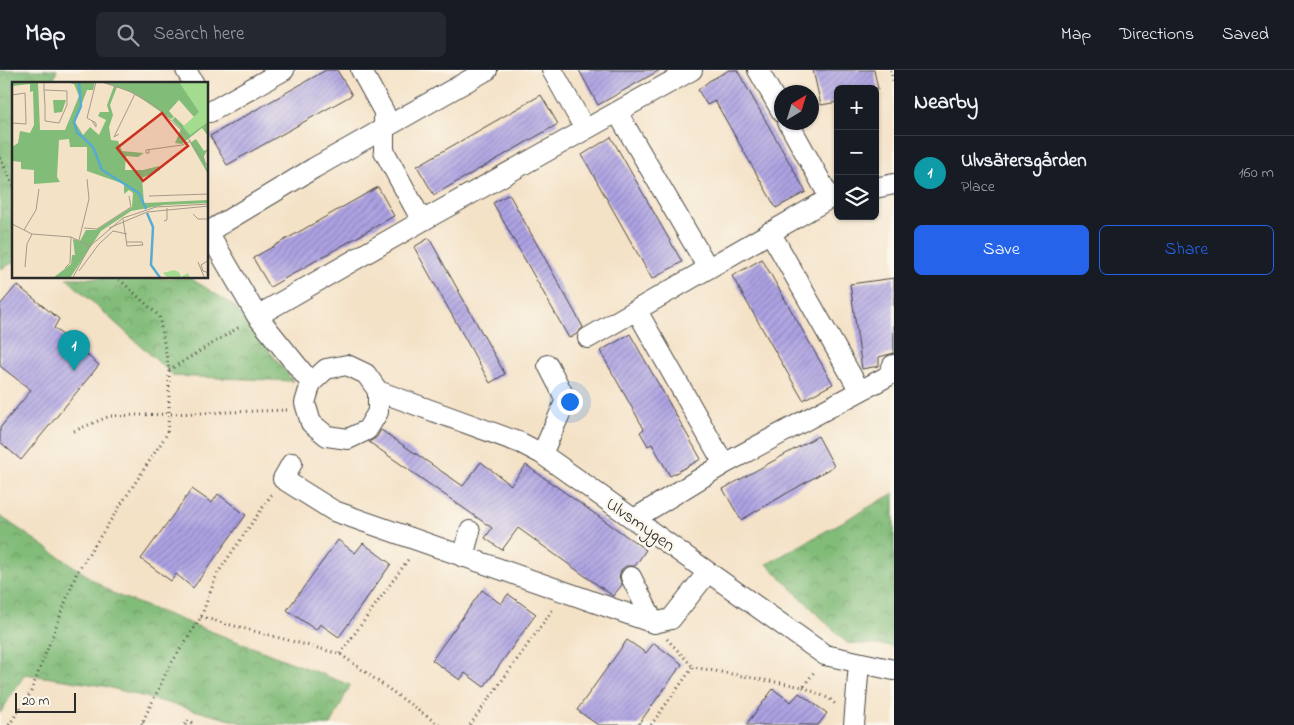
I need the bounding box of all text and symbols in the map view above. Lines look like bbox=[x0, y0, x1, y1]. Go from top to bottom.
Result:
search box bbox=[96, 12, 446, 57]
text: Map bbox=[25, 17, 66, 52]
icon: search bbox=[114, 21, 142, 49]
text: Search here bbox=[154, 21, 245, 48]
text: Map bbox=[1061, 22, 1091, 48]
text: Directions bbox=[1119, 22, 1194, 48]
text: Saved bbox=[1222, 22, 1269, 48]
inset map bbox=[12, 82, 209, 279]
north arrow bbox=[774, 85, 819, 130]
map controls bbox=[834, 85, 879, 220]
button: + bbox=[834, 85, 879, 130]
text: Nearby bbox=[914, 88, 978, 118]
button: − bbox=[834, 130, 879, 175]
text: Ulvsätersgården bbox=[961, 148, 1087, 175]
text: 1 bbox=[927, 161, 933, 185]
text: 160 m bbox=[1239, 161, 1274, 185]
button: layers bbox=[834, 175, 879, 220]
text: Place bbox=[961, 175, 995, 199]
button: Save bbox=[914, 225, 1089, 275]
button: Share bbox=[1099, 225, 1274, 275]
pin: 1 bbox=[58, 330, 90, 371]
your location bbox=[557, 389, 583, 415]
street label: Ulvsmygen bbox=[599, 492, 680, 560]
scale bar bbox=[15, 690, 76, 713]
text: 20 m bbox=[22, 691, 49, 712]

